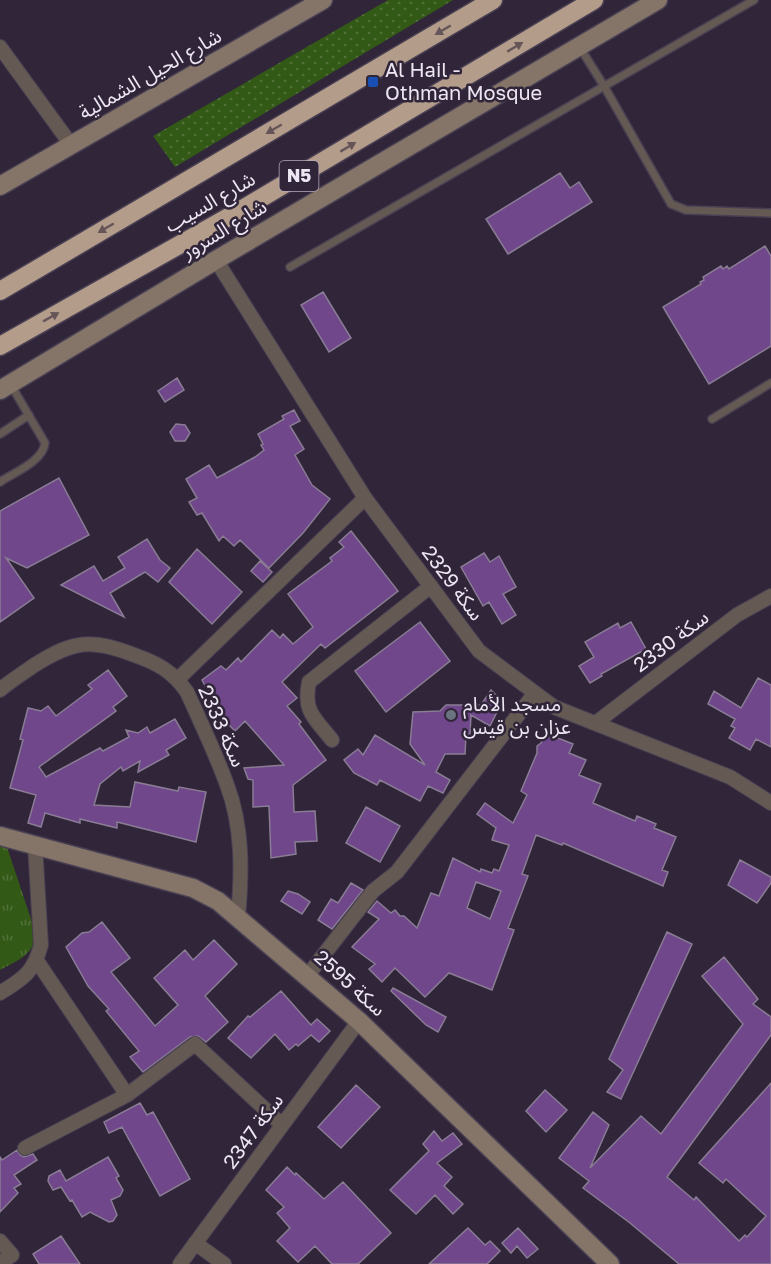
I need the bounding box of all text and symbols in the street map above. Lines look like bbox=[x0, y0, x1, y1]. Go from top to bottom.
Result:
street label: شارع الحيل الشمالية bbox=[74, 23, 227, 127]
one-way arrow bbox=[434, 24, 451, 34]
one-way arrow bbox=[507, 42, 524, 52]
place label: Al Hail - Othman Mosque bbox=[385, 57, 542, 104]
marker: Al Hail - Othman Mosque bbox=[366, 75, 380, 89]
one-way arrow bbox=[266, 123, 283, 133]
one-way arrow bbox=[340, 141, 356, 152]
road number: N5 bbox=[280, 161, 318, 191]
street label: شارع السيب bbox=[160, 166, 261, 240]
street label: شارع السرور bbox=[176, 193, 273, 267]
one-way arrow bbox=[98, 222, 114, 233]
one-way arrow bbox=[43, 312, 60, 322]
street label: سكة 2329 bbox=[418, 540, 490, 625]
street label: سكة 2330 bbox=[628, 604, 713, 676]
street label: سكة 2333 bbox=[194, 681, 252, 770]
place label: مسجد الأمام عزان بن قيس bbox=[463, 691, 571, 739]
marker: مسجد الأمام عزان بن قيس bbox=[444, 708, 458, 722]
street label: سكة 2595 bbox=[310, 944, 391, 1020]
street label: سكة 2347 bbox=[217, 1088, 287, 1173]

